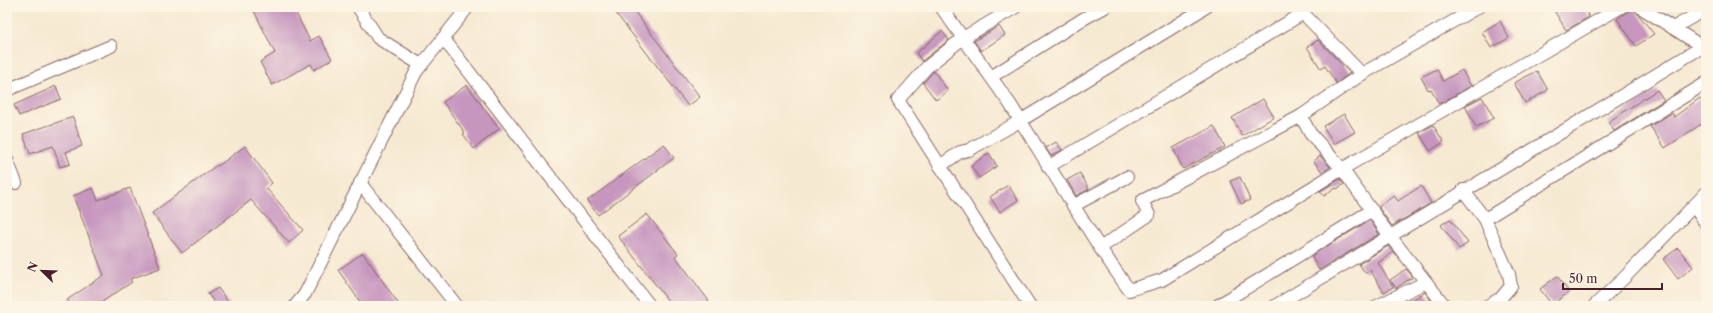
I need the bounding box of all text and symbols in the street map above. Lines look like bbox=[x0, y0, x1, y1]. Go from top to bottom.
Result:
north arrow bbox=[22, 251, 62, 291]
text: N bbox=[24, 260, 41, 274]
scale bar bbox=[1563, 265, 1662, 291]
text: 50 m bbox=[1569, 271, 1598, 286]

